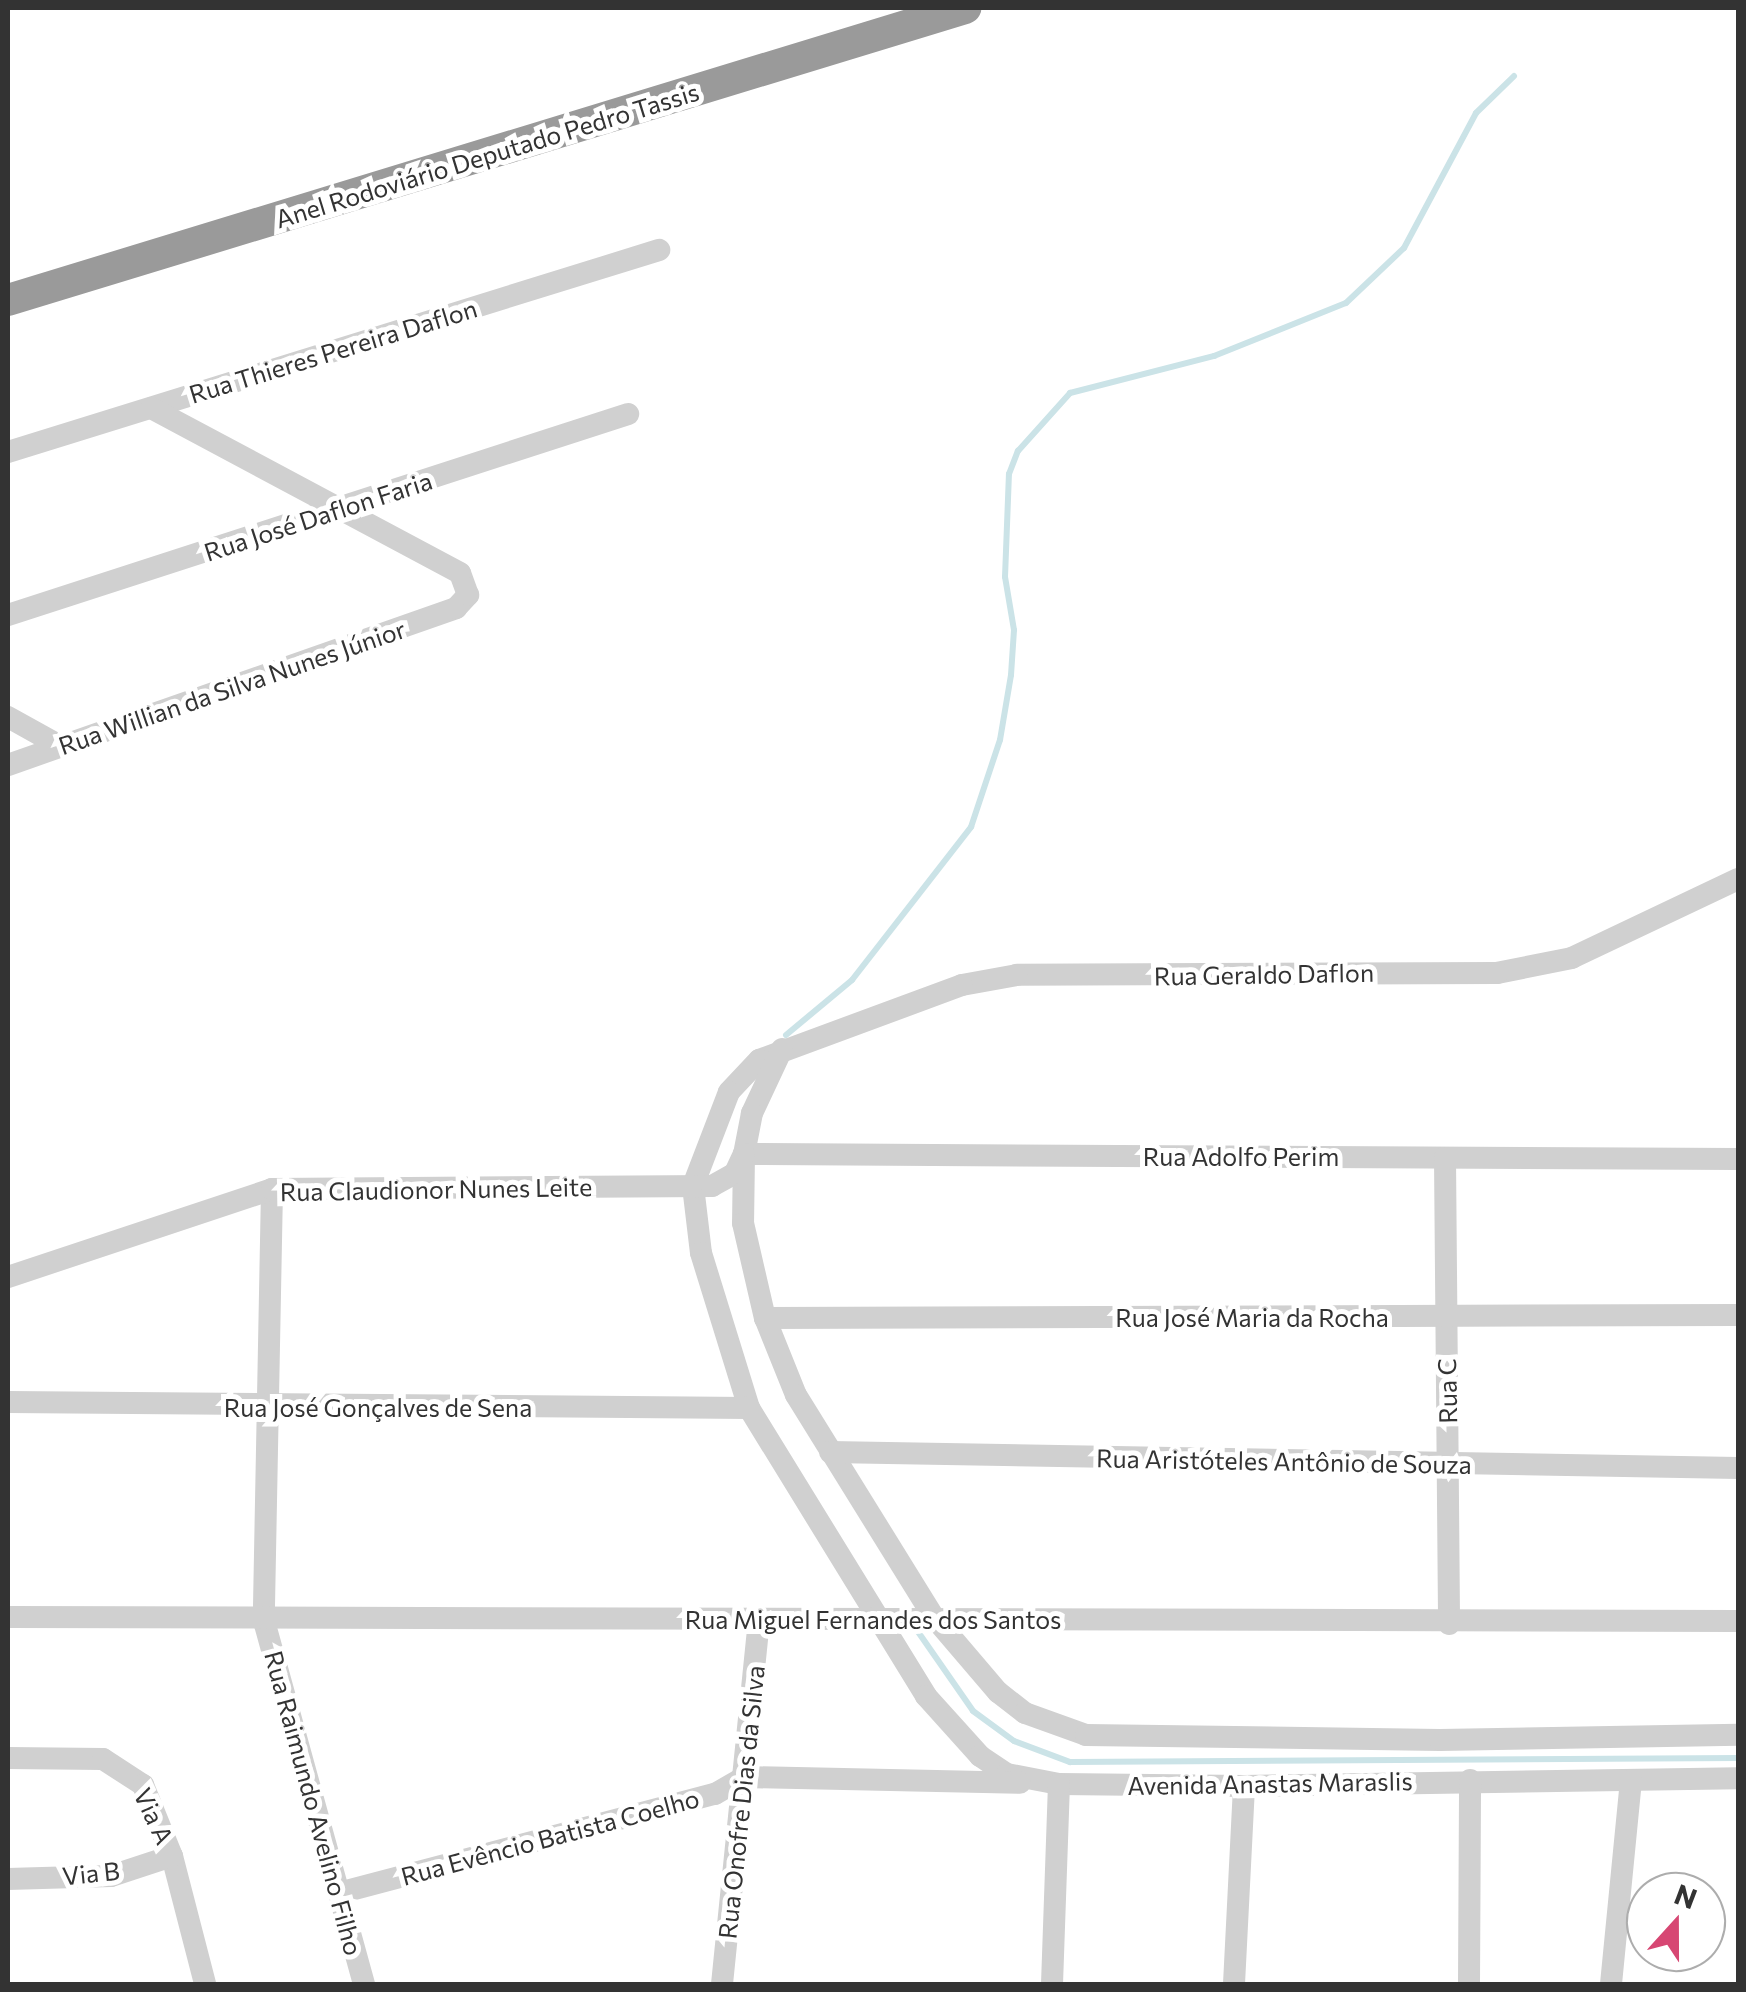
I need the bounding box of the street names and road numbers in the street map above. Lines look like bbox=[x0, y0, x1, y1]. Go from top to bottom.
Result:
street label: Anel Rodoviário Deputado Pedro Tassis bbox=[272, 76, 702, 234]
street label: Rua Thieres Pereira Daflon bbox=[185, 293, 481, 409]
street label: Rua José Daflon Faria bbox=[200, 465, 436, 567]
street label: Rua Willian da Silva Nunes Júnior bbox=[54, 613, 410, 761]
street label: Rua Geraldo Daflon bbox=[1154, 957, 1374, 991]
street label: Rua Adolfo Perim bbox=[1143, 1141, 1339, 1171]
street label: Rua Claudionor Nunes Leite bbox=[280, 1171, 592, 1207]
street label: Rua José Maria da Rocha bbox=[1115, 1302, 1389, 1332]
street label: Rua C bbox=[1431, 1358, 1463, 1424]
street label: Rua José Gonçalves de Sena bbox=[224, 1392, 532, 1422]
street label: Rua Aristóteles Antônio de Souza bbox=[1096, 1443, 1472, 1479]
street label: Rua Miguel Fernandes dos Santos bbox=[685, 1604, 1061, 1634]
street label: Rua Raimundo Avelino Filho bbox=[259, 1647, 369, 1959]
street label: Rua Onofre Dias da Silva bbox=[712, 1664, 770, 1940]
street label: Avenida Anastas Maraslis bbox=[1127, 1766, 1413, 1800]
street label: Via A bbox=[128, 1783, 180, 1849]
street label: Rua Evêncio Batista Coelho bbox=[398, 1783, 702, 1891]
street label: Via B bbox=[61, 1855, 121, 1891]

